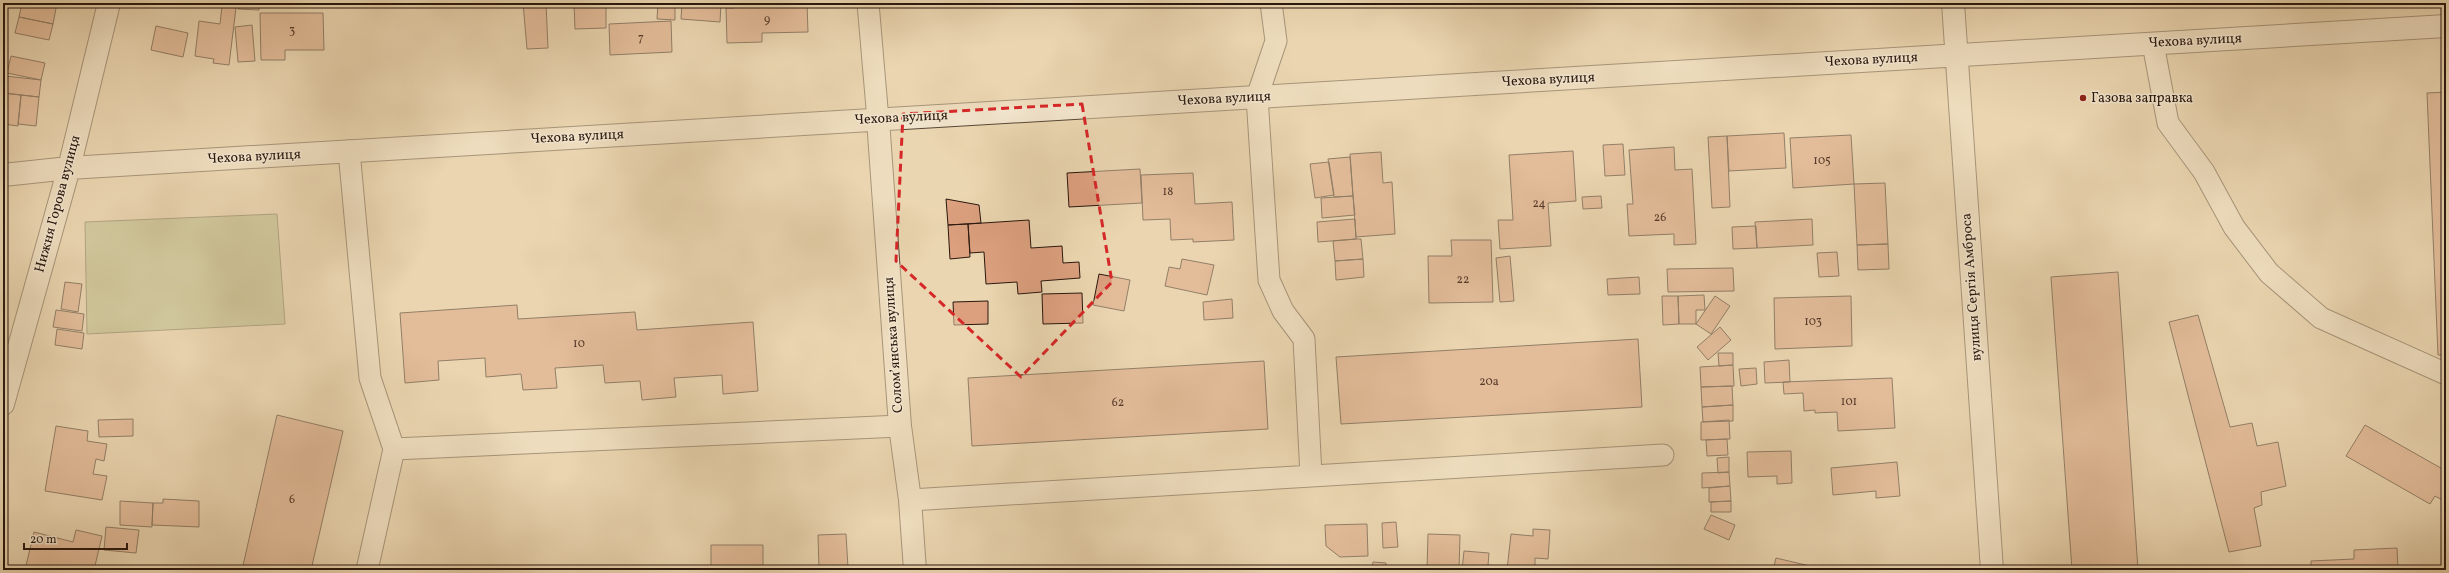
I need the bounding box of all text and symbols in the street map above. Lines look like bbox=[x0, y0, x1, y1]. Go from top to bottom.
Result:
house number: 9 bbox=[764, 12, 770, 28]
house number: 3 bbox=[289, 23, 295, 39]
street label: Чехова вулиця bbox=[2148, 29, 2242, 53]
house number: 7 bbox=[638, 30, 644, 46]
street label: Чехова вулиця bbox=[1824, 48, 1918, 72]
street label: Чехова вулиця bbox=[1501, 68, 1595, 92]
street label: Чехова вулиця bbox=[1177, 87, 1271, 111]
place label: Газова заправка bbox=[2091, 89, 2193, 108]
marker: Газова заправка bbox=[2078, 93, 2088, 103]
street label: Чехова вулиця bbox=[854, 106, 948, 130]
street label: Чехова вулиця bbox=[530, 125, 624, 149]
street label: Нижня Горова вулиця bbox=[31, 133, 85, 275]
street label: Чехова вулиця bbox=[207, 145, 301, 169]
house number: 105 bbox=[1813, 153, 1831, 169]
house number: 18 bbox=[1163, 184, 1173, 200]
house number: 24 bbox=[1532, 196, 1546, 212]
house number: 26 bbox=[1654, 210, 1666, 226]
street label: вулиця Сергія Амброса bbox=[1957, 212, 1987, 362]
house number: 22 bbox=[1457, 272, 1469, 288]
street label: Соломʼянська вулиця bbox=[880, 276, 908, 414]
house number: 103 bbox=[1804, 314, 1822, 330]
house number: 10 bbox=[573, 336, 585, 352]
house number: 20а bbox=[1479, 374, 1499, 390]
house number: 101 bbox=[1841, 394, 1857, 410]
house number: 62 bbox=[1112, 395, 1124, 411]
house number: 6 bbox=[289, 492, 295, 508]
scale bar bbox=[24, 525, 127, 551]
text: 20 m bbox=[30, 532, 57, 548]

